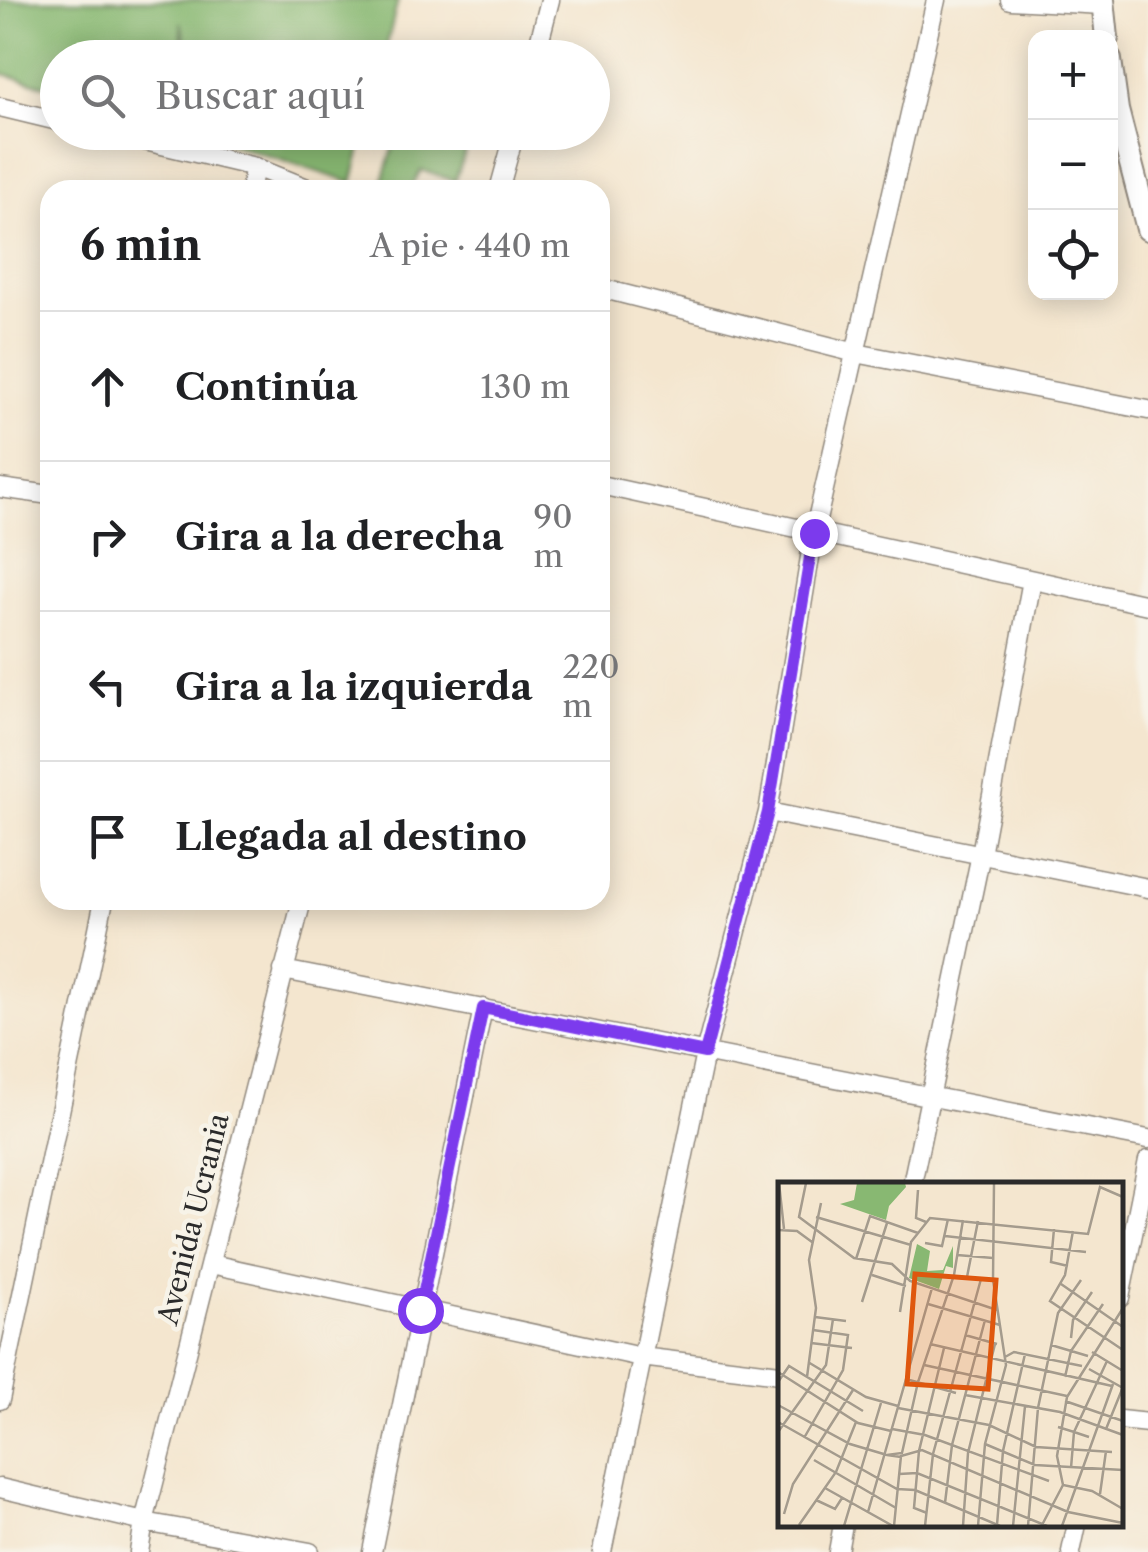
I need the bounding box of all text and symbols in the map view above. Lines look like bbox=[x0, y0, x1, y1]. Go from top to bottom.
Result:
map controls bbox=[1028, 30, 1118, 300]
button: + bbox=[1028, 30, 1118, 120]
search box bbox=[40, 40, 610, 150]
icon: search bbox=[75, 68, 130, 123]
text: Buscar aquí bbox=[155, 72, 365, 119]
button: − bbox=[1028, 120, 1118, 210]
button: locate bbox=[1028, 210, 1118, 300]
text: 6 min bbox=[80, 219, 201, 271]
text: A pie · 440 m bbox=[370, 226, 570, 265]
icon: ahead bbox=[80, 359, 135, 414]
text: Continúa bbox=[175, 363, 358, 410]
text: 130 m bbox=[480, 367, 570, 406]
text: 90 m bbox=[533, 497, 572, 575]
icon: right bbox=[80, 509, 135, 564]
route end bbox=[792, 511, 838, 557]
text: Gira a la derecha bbox=[175, 513, 503, 560]
text: 220 m bbox=[562, 647, 620, 725]
icon: left bbox=[80, 659, 135, 714]
text: Gira a la izquierda bbox=[175, 663, 532, 710]
icon: arrive bbox=[80, 809, 135, 864]
text: Llegada al destino bbox=[175, 813, 527, 860]
street label: Avenida Ucrania bbox=[150, 1109, 236, 1329]
inset map bbox=[778, 1182, 1123, 1527]
route start bbox=[398, 1288, 444, 1334]

